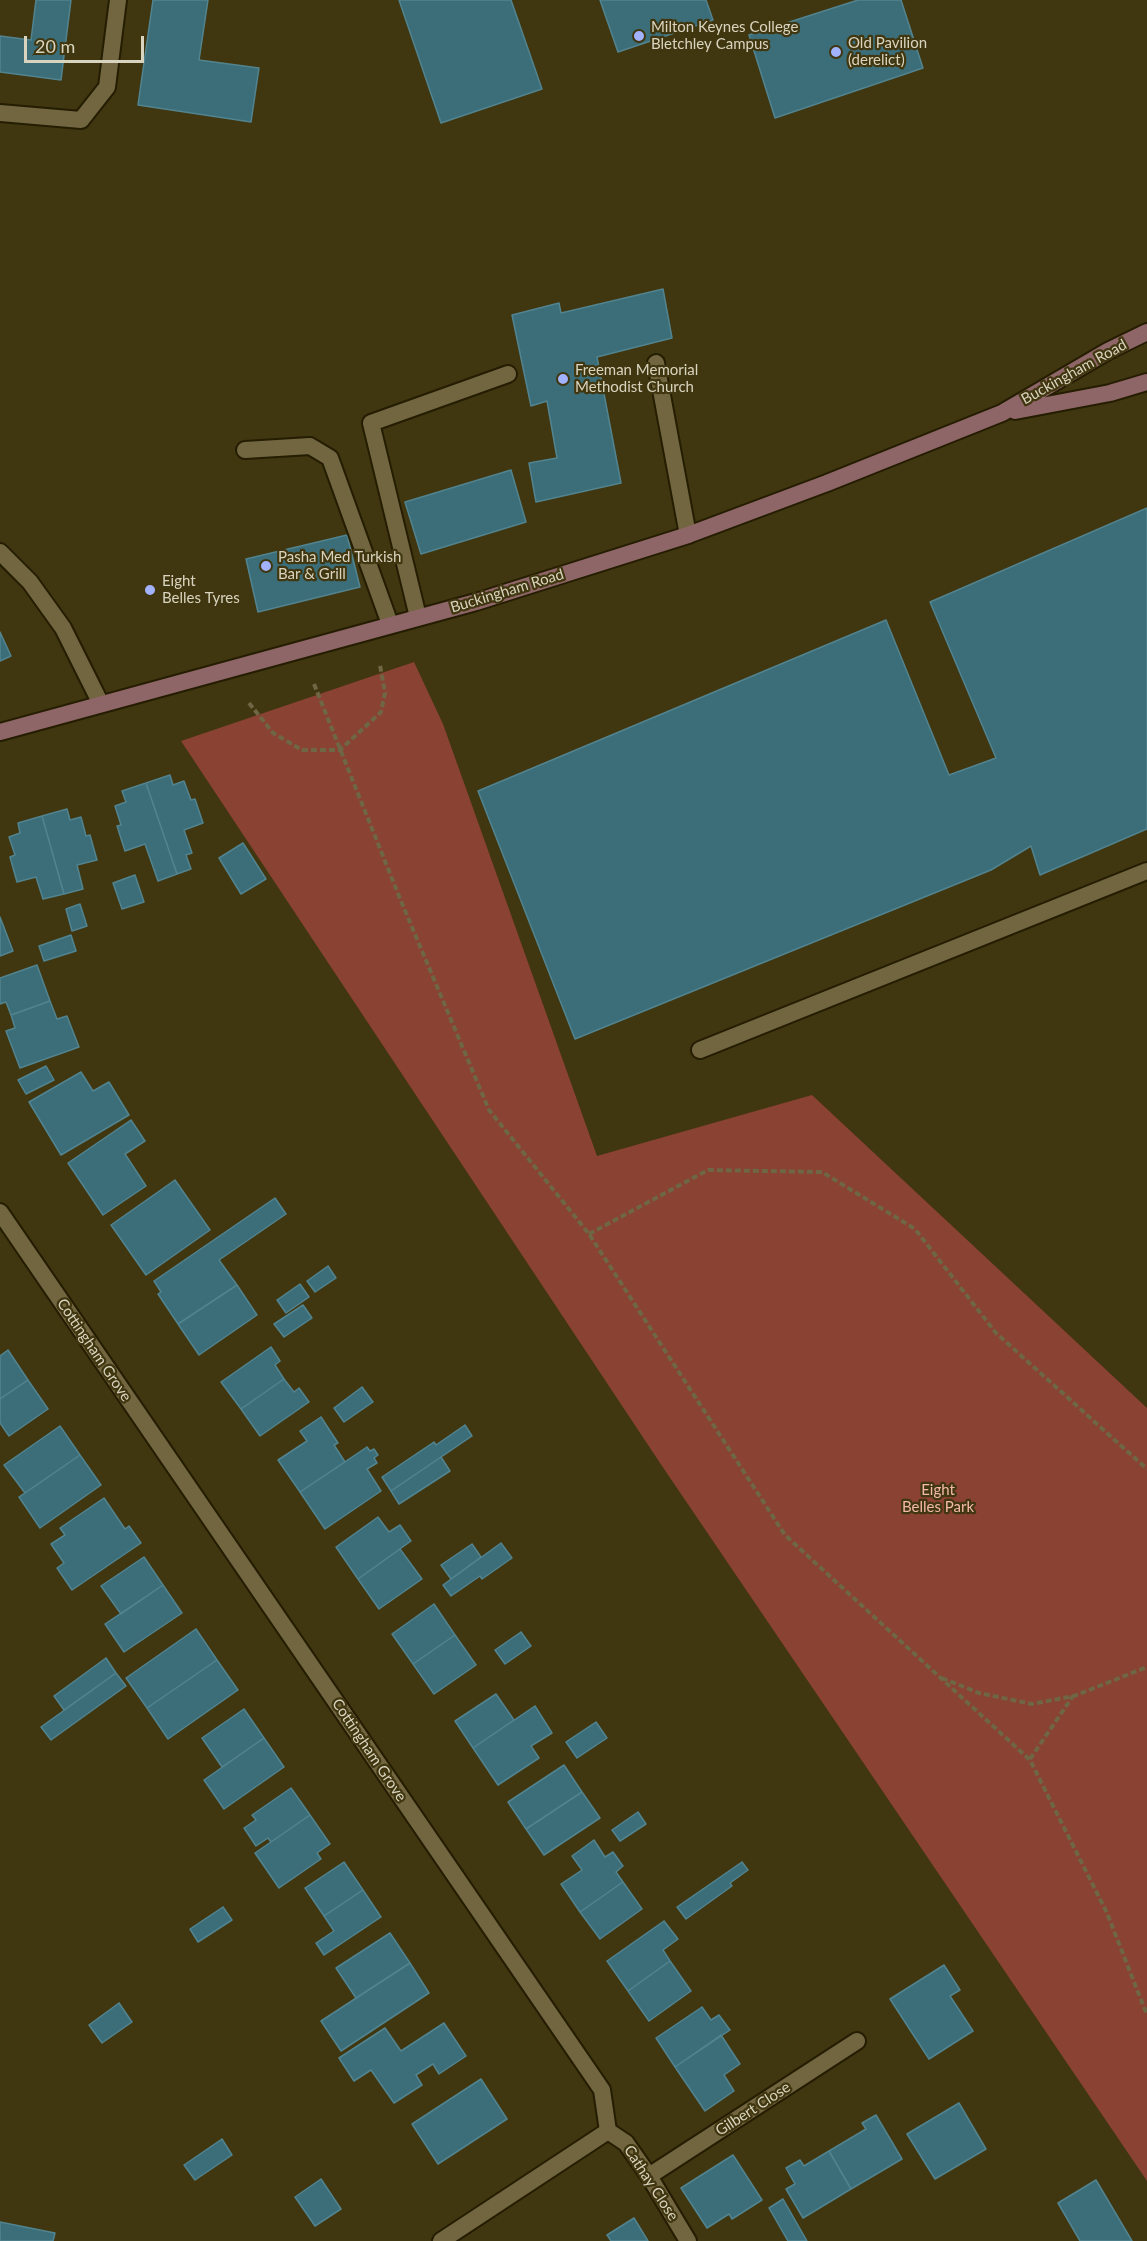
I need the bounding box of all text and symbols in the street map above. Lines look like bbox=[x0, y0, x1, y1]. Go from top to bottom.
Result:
place label: Milton Keynes College Bletchley Campus bbox=[651, 18, 798, 53]
scale bar bbox=[27, 24, 147, 62]
marker: Milton Keynes College Bletchley Campus bbox=[632, 29, 646, 43]
place label: Old Pavilion (derelict) bbox=[848, 34, 927, 69]
text: 20 m bbox=[35, 35, 75, 57]
marker: Old Pavilion (derelict) bbox=[829, 45, 843, 59]
street label: Buckingham Road bbox=[1018, 336, 1130, 408]
place label: Freeman Memorial Methodist Church bbox=[575, 361, 698, 396]
marker: Freeman Memorial Methodist Church bbox=[556, 372, 570, 386]
place label: Pasha Med Turkish Bar & Grill bbox=[278, 548, 401, 583]
marker: Pasha Med Turkish Bar & Grill bbox=[259, 559, 273, 573]
street label: Buckingham Road bbox=[448, 565, 566, 617]
place label: Eight Belles Tyres bbox=[162, 572, 240, 607]
marker: Eight Belles Tyres bbox=[143, 583, 157, 597]
street label: Cottingham Grove bbox=[53, 1295, 135, 1405]
park label: Eight Belles Park bbox=[902, 1481, 974, 1516]
street label: Cottingham Grove bbox=[328, 1695, 410, 1805]
street label: Gilbert Close bbox=[712, 2078, 794, 2140]
street label: Cathay Close bbox=[620, 2142, 682, 2224]

